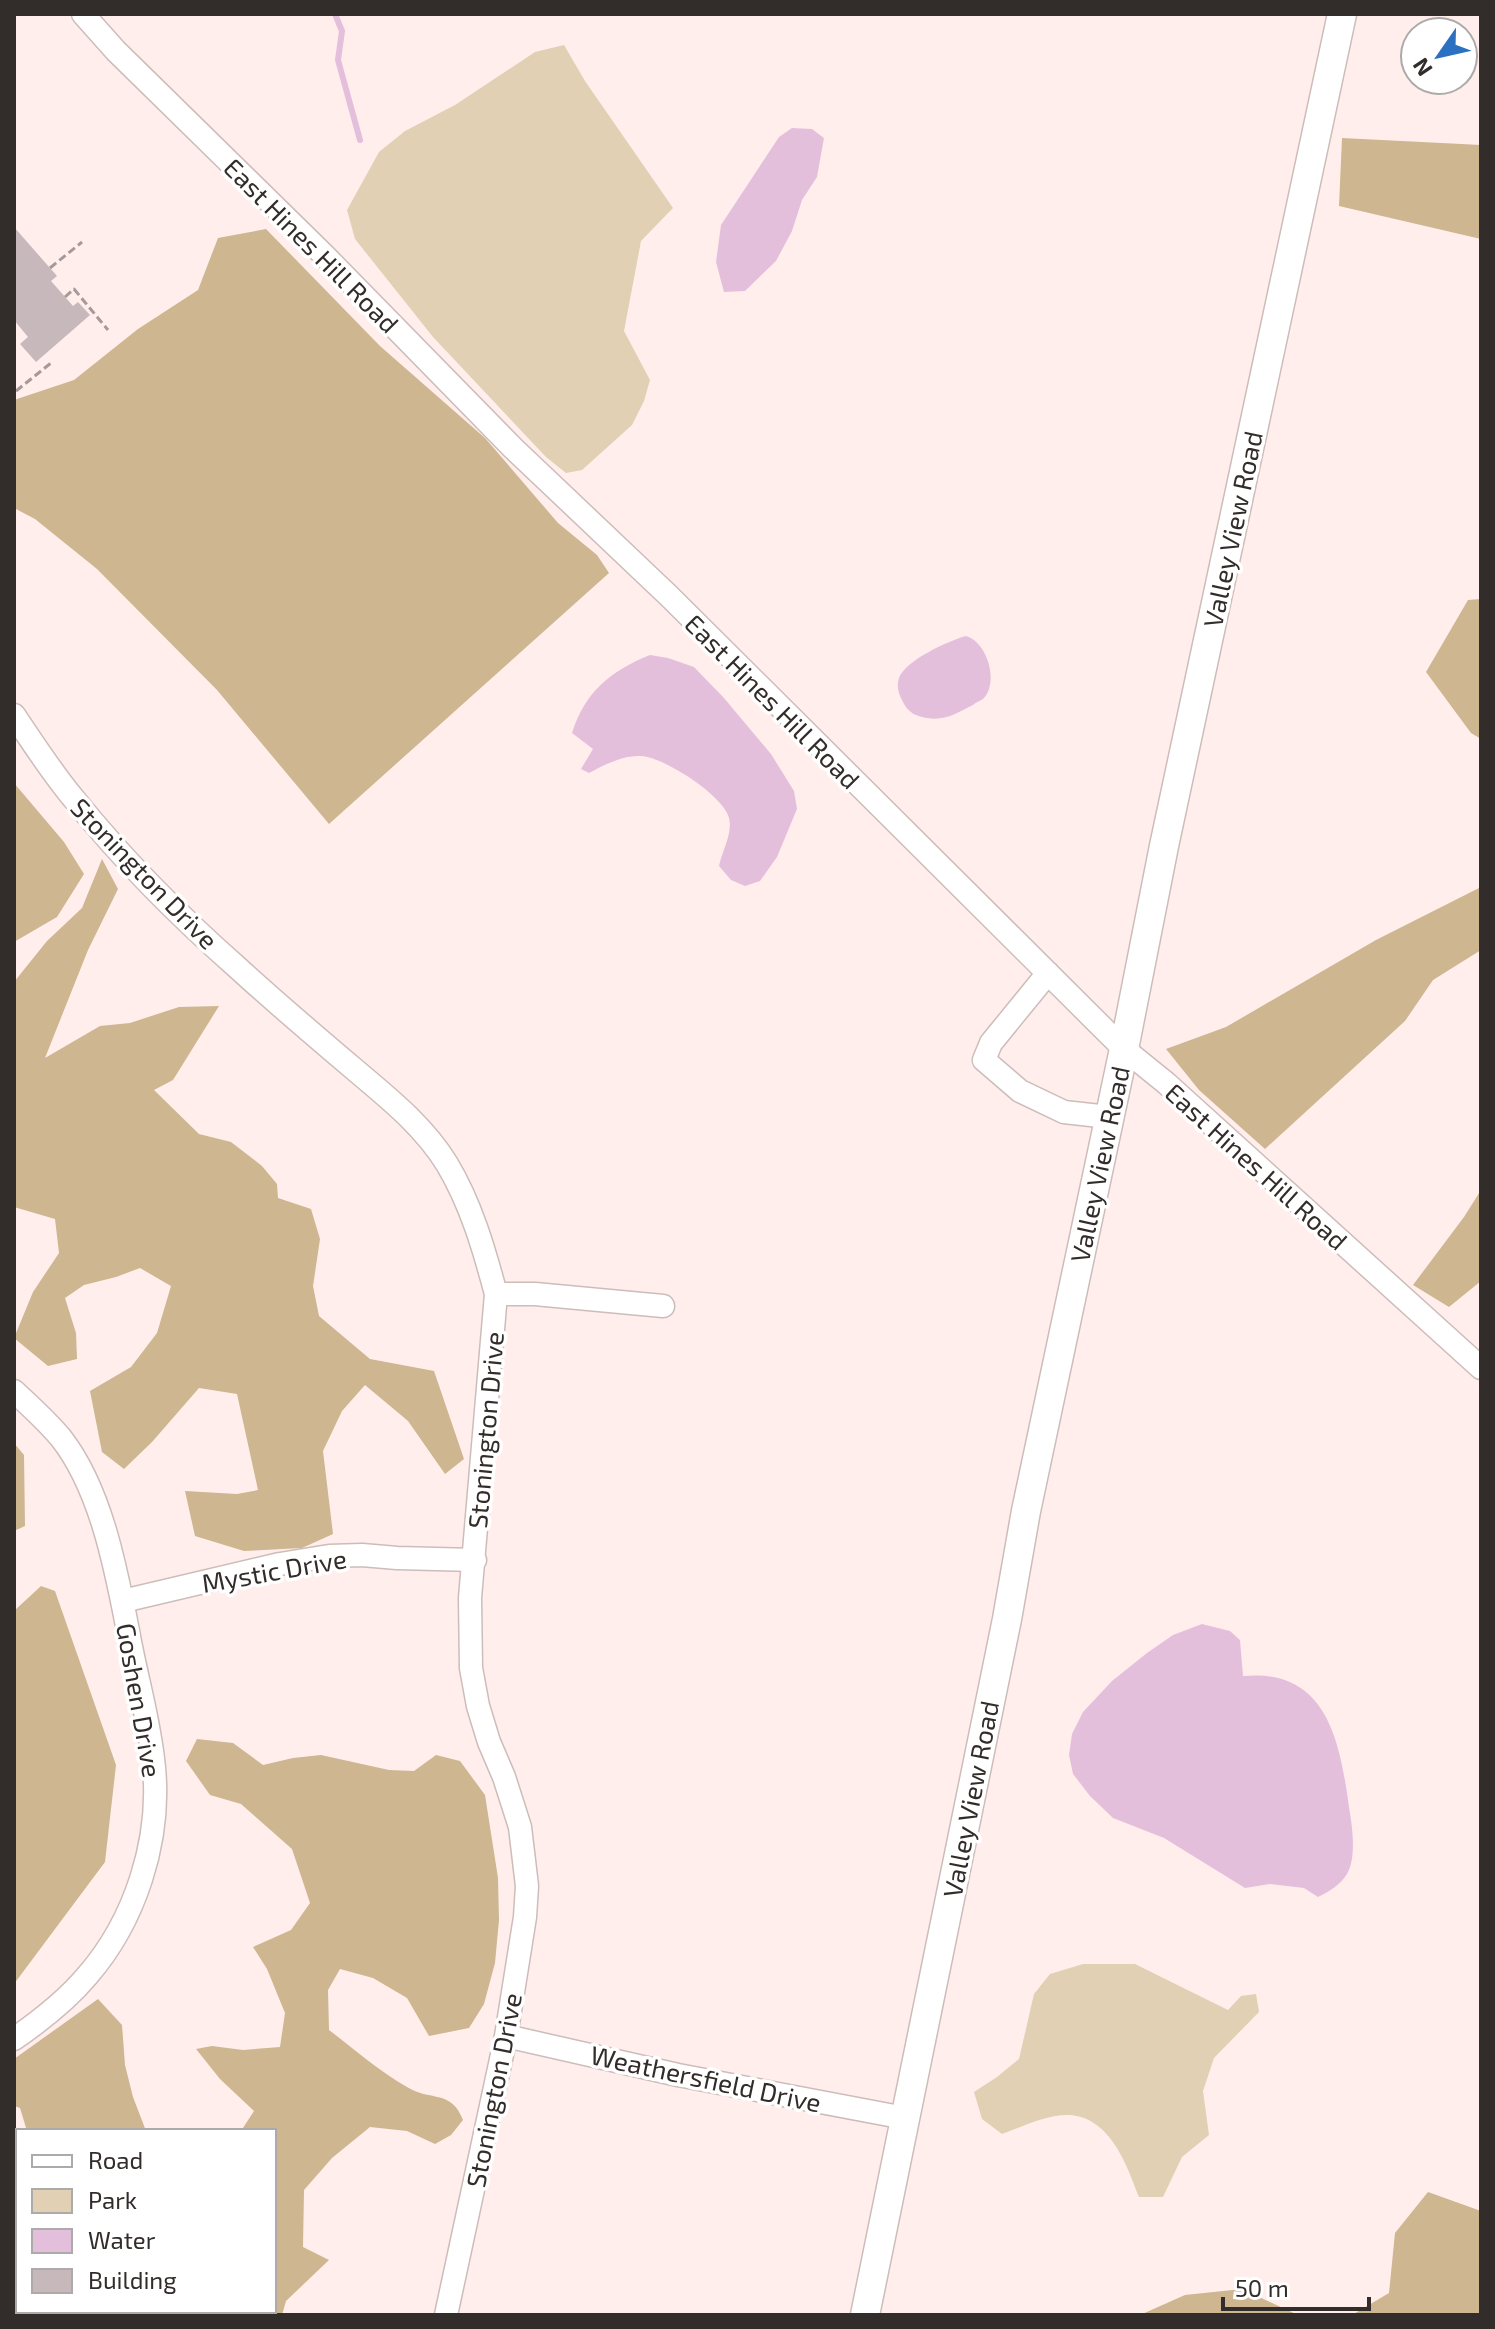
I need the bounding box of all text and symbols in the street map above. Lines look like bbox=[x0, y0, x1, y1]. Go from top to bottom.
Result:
north arrow bbox=[1399, 16, 1479, 96]
text: N bbox=[1406, 54, 1437, 82]
street label: East Hines Hill Road bbox=[218, 151, 406, 339]
street label: Valley View Road bbox=[1196, 428, 1268, 630]
street label: East Hines Hill Road bbox=[679, 607, 867, 795]
street label: Stonington Drive bbox=[65, 791, 225, 955]
street label: Valley View Road bbox=[1063, 1063, 1135, 1265]
street label: East Hines Hill Road bbox=[1160, 1076, 1354, 1256]
street label: Stonington Drive bbox=[461, 1330, 509, 1530]
street label: Mystic Drive bbox=[199, 1542, 349, 1598]
street label: Goshen Drive bbox=[111, 1620, 169, 1780]
street label: Valley View Road bbox=[936, 1698, 1004, 1900]
street label: Stonington Drive bbox=[459, 1990, 527, 2190]
street label: Weathersfield Drive bbox=[588, 2038, 824, 2118]
legend bbox=[16, 2129, 276, 2313]
text: Road bbox=[88, 2145, 143, 2174]
text: Park bbox=[88, 2185, 137, 2214]
text: Water bbox=[88, 2225, 156, 2254]
scale bar bbox=[1223, 2261, 1369, 2311]
text: Building bbox=[88, 2265, 177, 2294]
text: 50 m bbox=[1235, 2273, 1289, 2302]

